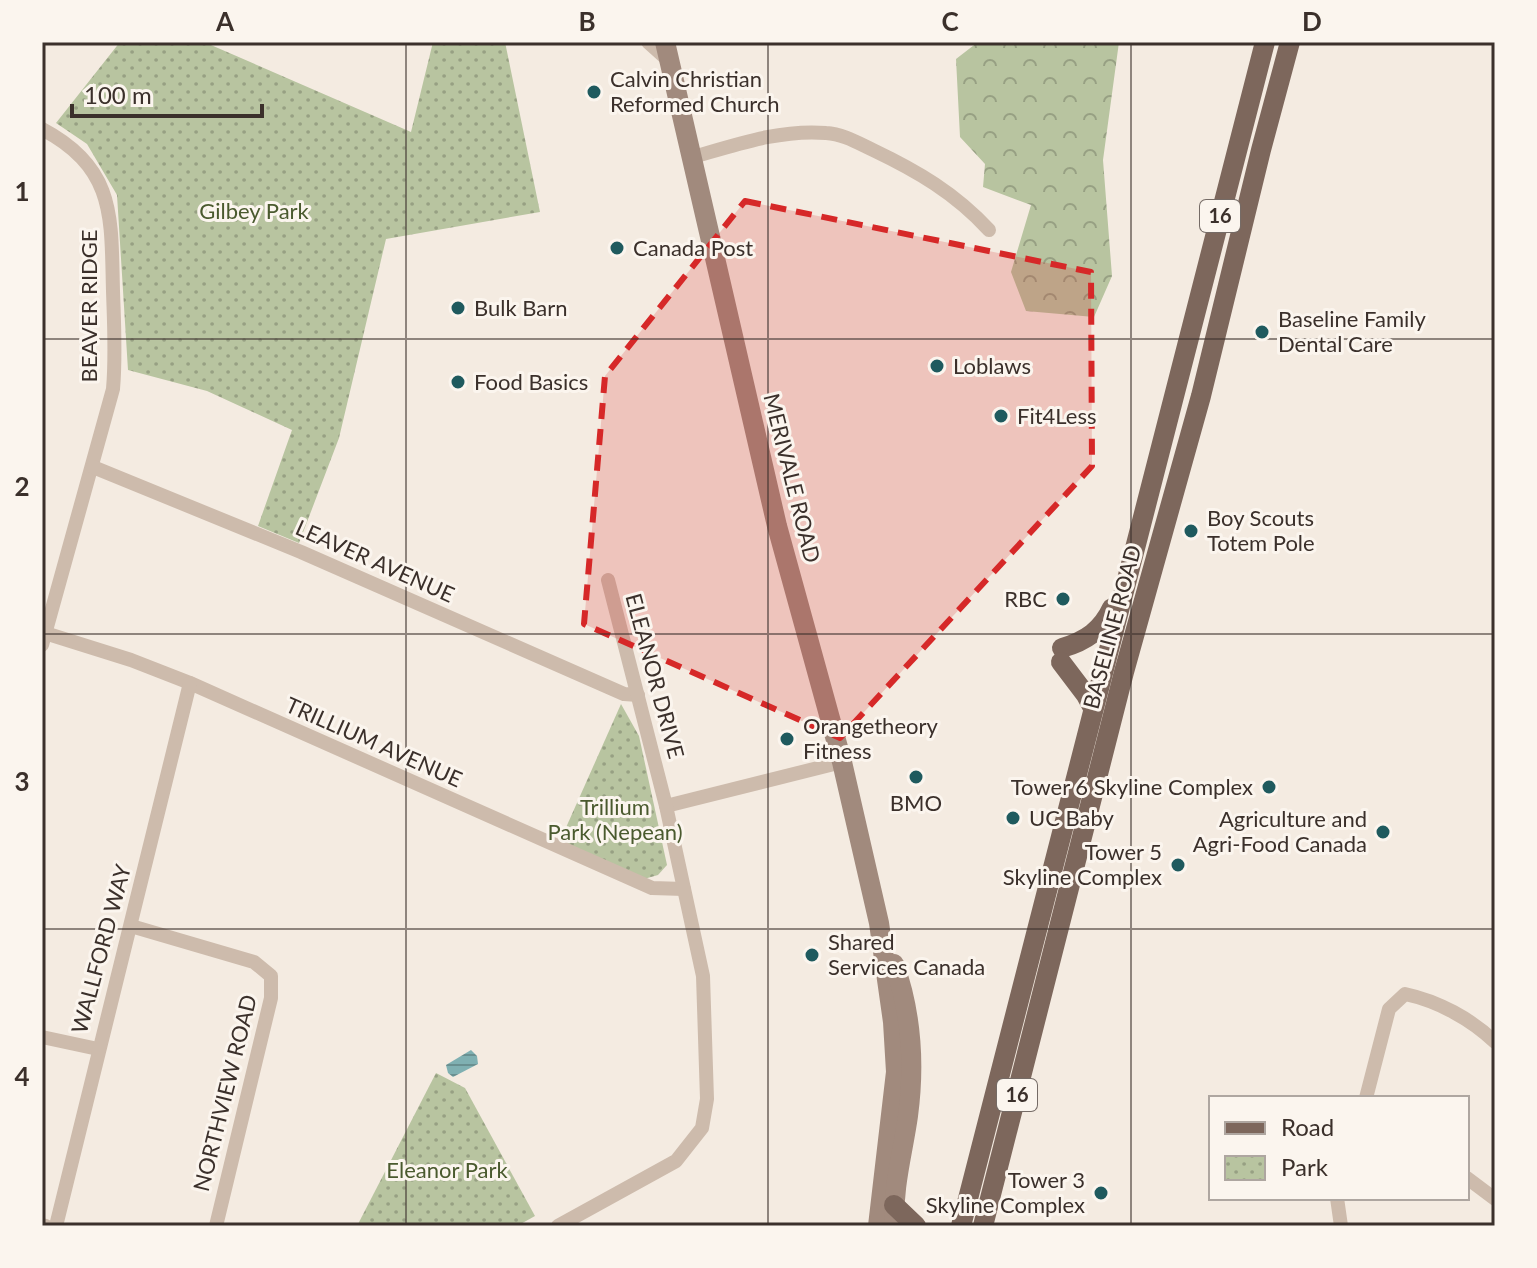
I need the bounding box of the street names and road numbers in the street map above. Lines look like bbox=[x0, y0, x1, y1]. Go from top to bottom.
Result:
road number: 16 bbox=[1200, 200, 1240, 232]
street label: BEAVER RIDGE bbox=[75, 229, 102, 383]
street label: MERIVALE ROAD bbox=[758, 390, 827, 565]
street label: LEAVER AVENUE bbox=[292, 513, 459, 608]
street label: BASELINE ROAD bbox=[1077, 542, 1146, 712]
street label: ELEANOR DRIVE bbox=[620, 590, 690, 761]
street label: TRILLIUM AVENUE bbox=[282, 691, 467, 793]
street label: WALLFORD WAY bbox=[65, 861, 136, 1036]
street label: NORTHVIEW ROAD bbox=[187, 992, 262, 1194]
road number: 16 bbox=[997, 1079, 1037, 1111]

